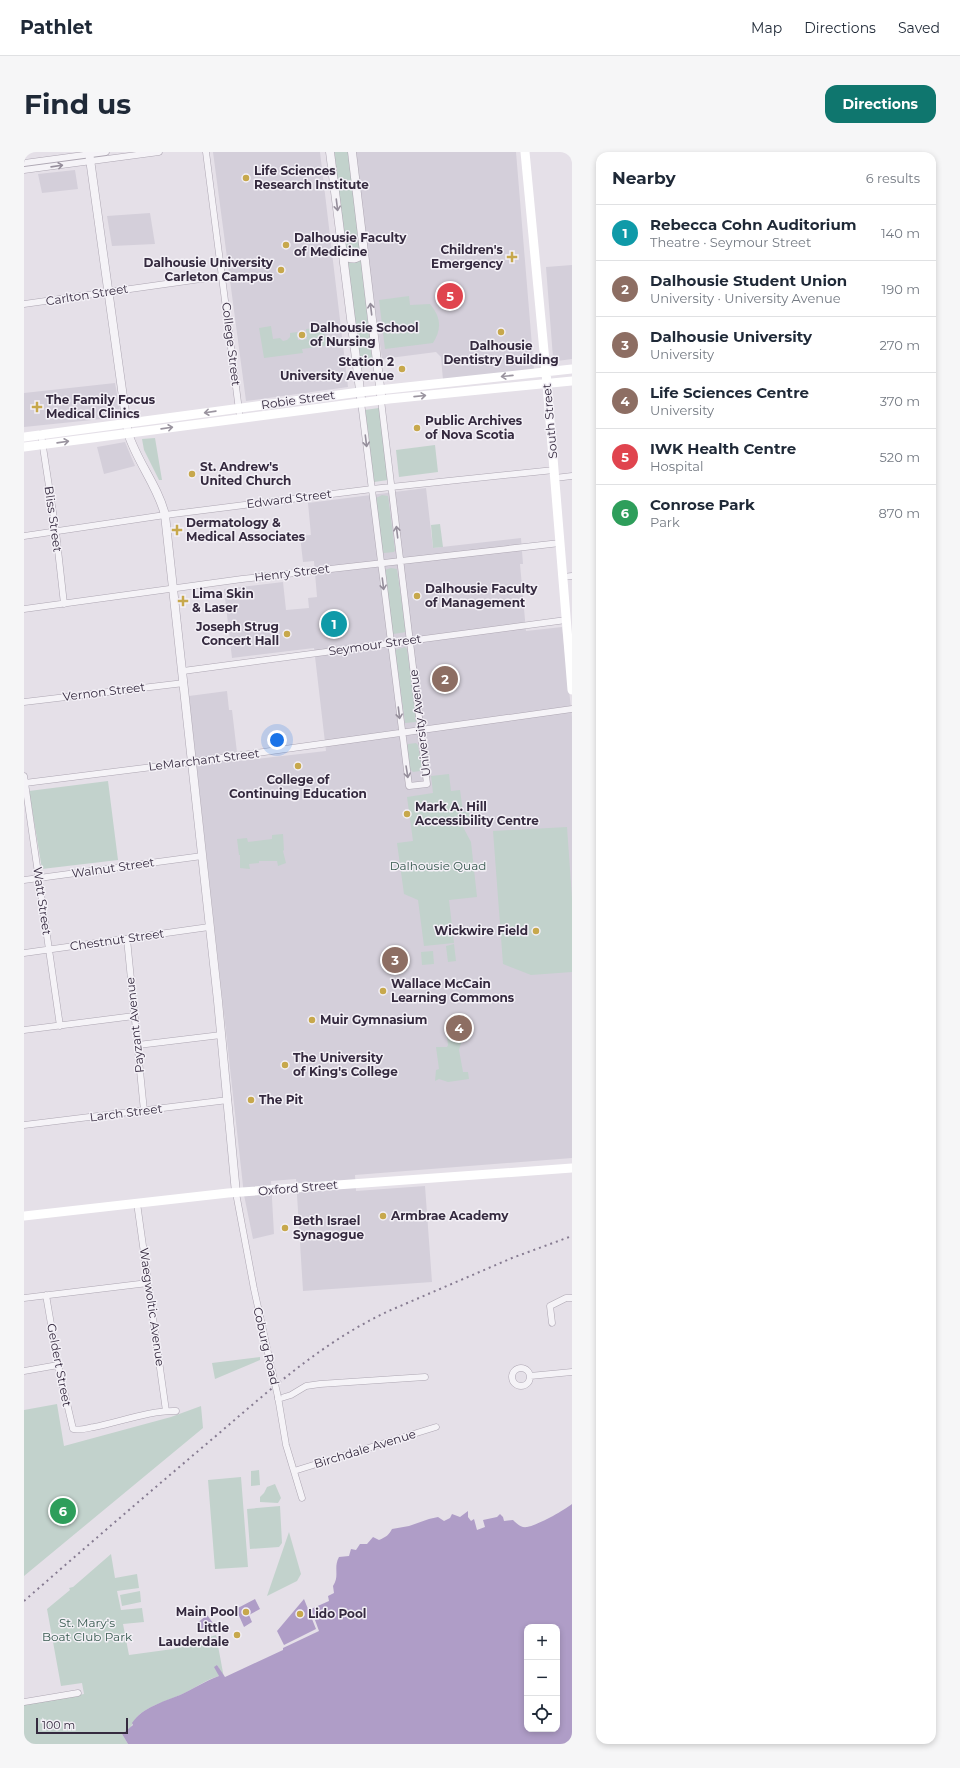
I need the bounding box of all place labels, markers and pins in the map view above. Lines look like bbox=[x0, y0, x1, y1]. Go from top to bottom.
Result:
place label: Life Sciences Research Institute bbox=[254, 163, 369, 192]
marker: Life Sciences Research Institute bbox=[241, 173, 251, 183]
place label: Dalhousie Faculty of Medicine bbox=[294, 230, 407, 259]
marker: Dalhousie Faculty of Medicine bbox=[281, 240, 291, 250]
place label: Children's Emergency bbox=[431, 242, 504, 271]
marker: Children's Emergency bbox=[506, 251, 518, 263]
place label: Dalhousie University Carleton Campus bbox=[143, 255, 274, 284]
marker: Dalhousie University Carleton Campus bbox=[276, 265, 286, 275]
pin: 5 bbox=[437, 281, 463, 311]
place label: Dalhousie School of Nursing bbox=[310, 320, 419, 349]
marker: Dalhousie Dentistry Building bbox=[496, 327, 506, 337]
marker: Dalhousie School of Nursing bbox=[297, 330, 307, 340]
place label: Dalhousie Dentistry Building bbox=[443, 338, 559, 367]
place label: Station 2 University Avenue bbox=[280, 354, 394, 383]
marker: Station 2 University Avenue bbox=[397, 364, 407, 374]
place label: The Family Focus Medical Clinics bbox=[46, 392, 156, 421]
marker: The Family Focus Medical Clinics bbox=[31, 401, 43, 413]
place label: Public Archives of Nova Scotia bbox=[425, 413, 523, 442]
marker: Public Archives of Nova Scotia bbox=[412, 423, 422, 433]
place label: St. Andrew's United Church bbox=[200, 459, 291, 488]
marker: St. Andrew's United Church bbox=[187, 469, 197, 479]
place label: Dermatology & Medical Associates bbox=[186, 515, 306, 544]
marker: Dermatology & Medical Associates bbox=[171, 524, 183, 536]
place label: Dalhousie Faculty of Management bbox=[425, 581, 538, 610]
place label: Lima Skin & Laser bbox=[192, 586, 254, 615]
marker: Dalhousie Faculty of Management bbox=[412, 591, 422, 601]
marker: Lima Skin & Laser bbox=[177, 595, 189, 607]
pin: 1 bbox=[321, 609, 347, 639]
place label: Joseph Strug Concert Hall bbox=[195, 619, 279, 648]
marker: Joseph Strug Concert Hall bbox=[282, 629, 292, 639]
pin: 2 bbox=[432, 664, 458, 694]
marker: College of Continuing Education bbox=[293, 761, 303, 771]
place label: College of Continuing Education bbox=[229, 772, 367, 801]
place label: Mark A. Hill Accessibility Centre bbox=[414, 799, 539, 828]
marker: Mark A. Hill Accessibility Centre bbox=[402, 809, 412, 819]
place label: Wickwire Field bbox=[434, 923, 528, 938]
marker: Wickwire Field bbox=[531, 926, 541, 936]
pin: 3 bbox=[382, 945, 408, 975]
place label: Wallace McCain Learning Commons bbox=[391, 976, 515, 1005]
marker: Wallace McCain Learning Commons bbox=[378, 986, 388, 996]
place label: Muir Gymnasium bbox=[320, 1012, 427, 1027]
pin: 4 bbox=[446, 1013, 472, 1043]
marker: Muir Gymnasium bbox=[307, 1015, 317, 1025]
place label: The University of King's College bbox=[293, 1050, 398, 1079]
marker: The University of King's College bbox=[280, 1060, 290, 1070]
place label: The Pit bbox=[259, 1092, 304, 1107]
marker: The Pit bbox=[246, 1095, 256, 1105]
place label: Armbrae Academy bbox=[390, 1208, 509, 1223]
marker: Armbrae Academy bbox=[378, 1211, 388, 1221]
place label: Beth Israel Synagogue bbox=[293, 1213, 364, 1242]
marker: Beth Israel Synagogue bbox=[280, 1223, 290, 1233]
pin: 6 bbox=[50, 1496, 76, 1526]
place label: Main Pool bbox=[176, 1604, 238, 1619]
place label: Lido Pool bbox=[308, 1606, 366, 1621]
marker: Main Pool bbox=[241, 1607, 251, 1617]
marker: Lido Pool bbox=[295, 1609, 305, 1619]
place label: Little Lauderdale bbox=[158, 1620, 229, 1649]
marker: Little Lauderdale bbox=[232, 1630, 242, 1640]

